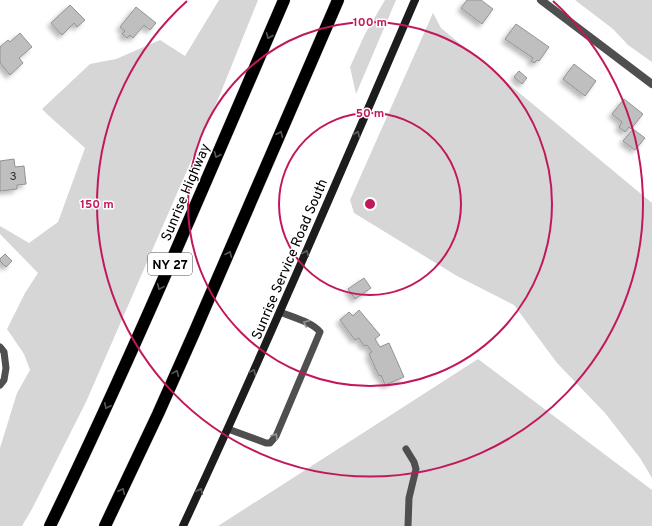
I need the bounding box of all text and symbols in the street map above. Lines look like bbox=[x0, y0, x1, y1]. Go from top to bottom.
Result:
text: 100 m bbox=[353, 15, 387, 31]
one-way arrow bbox=[266, 31, 274, 39]
text: 50 m bbox=[356, 106, 384, 122]
one-way arrow bbox=[352, 130, 360, 138]
one-way arrow bbox=[275, 131, 283, 139]
street label: Sunrise Highway bbox=[158, 141, 215, 244]
one-way arrow bbox=[214, 152, 222, 159]
house number: 3 bbox=[9, 169, 17, 185]
street label: Sunrise Service Road South bbox=[249, 177, 332, 343]
text: 150 m bbox=[80, 197, 114, 213]
centre of rings bbox=[363, 197, 377, 211]
one-way arrow bbox=[224, 250, 232, 257]
one-way arrow bbox=[301, 250, 309, 257]
road number: NY 27 bbox=[148, 253, 192, 275]
one-way arrow bbox=[157, 283, 165, 291]
one-way arrow bbox=[303, 320, 311, 328]
one-way arrow bbox=[249, 369, 257, 376]
one-way arrow bbox=[172, 370, 180, 377]
one-way arrow bbox=[104, 402, 112, 409]
one-way arrow bbox=[270, 433, 278, 440]
one-way arrow bbox=[117, 487, 125, 495]
one-way arrow bbox=[195, 487, 203, 495]

